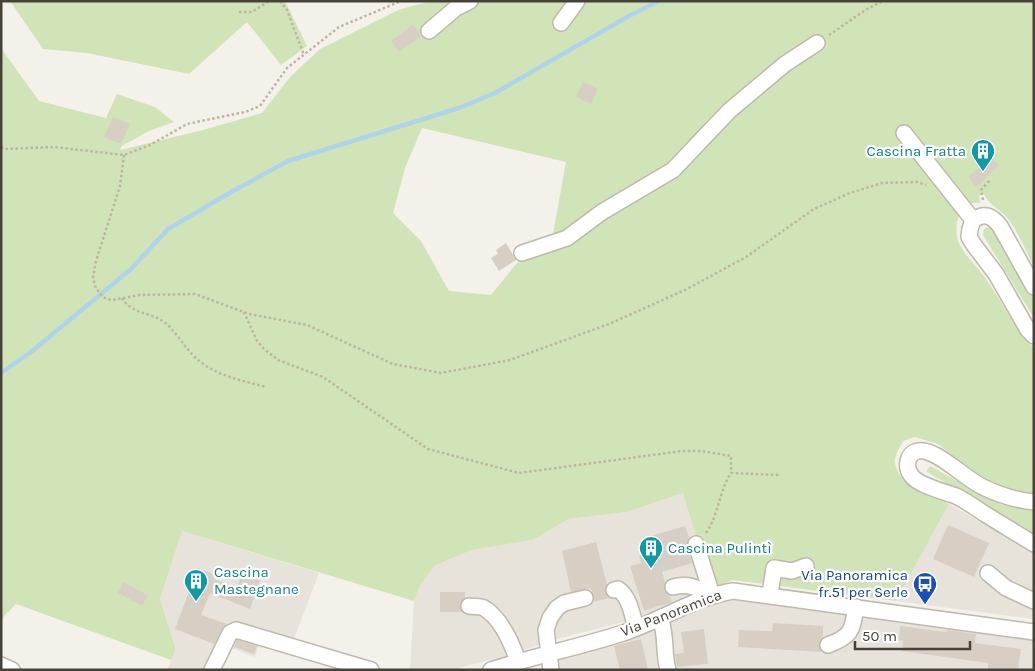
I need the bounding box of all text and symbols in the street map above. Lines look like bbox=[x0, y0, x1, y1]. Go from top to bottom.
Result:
building icon: Cascina Fratta bbox=[970, 138, 996, 172]
place label: Cascina Fratta bbox=[867, 142, 966, 160]
building icon: Cascina Pulintì bbox=[638, 535, 664, 569]
place label: Cascina Pulintì bbox=[668, 539, 772, 557]
place label: Cascina Mastegnane bbox=[214, 563, 299, 598]
place label: Via Panoramica fr.51 per Serle bbox=[801, 566, 908, 601]
building icon: Cascina Mastegnane bbox=[183, 568, 209, 602]
bus stop icon: Via Panoramica fr.51 per Serle bbox=[912, 571, 938, 605]
street label: Via Panoramica bbox=[618, 585, 724, 641]
scale bar bbox=[855, 618, 970, 650]
text: 50 m bbox=[862, 627, 897, 645]

